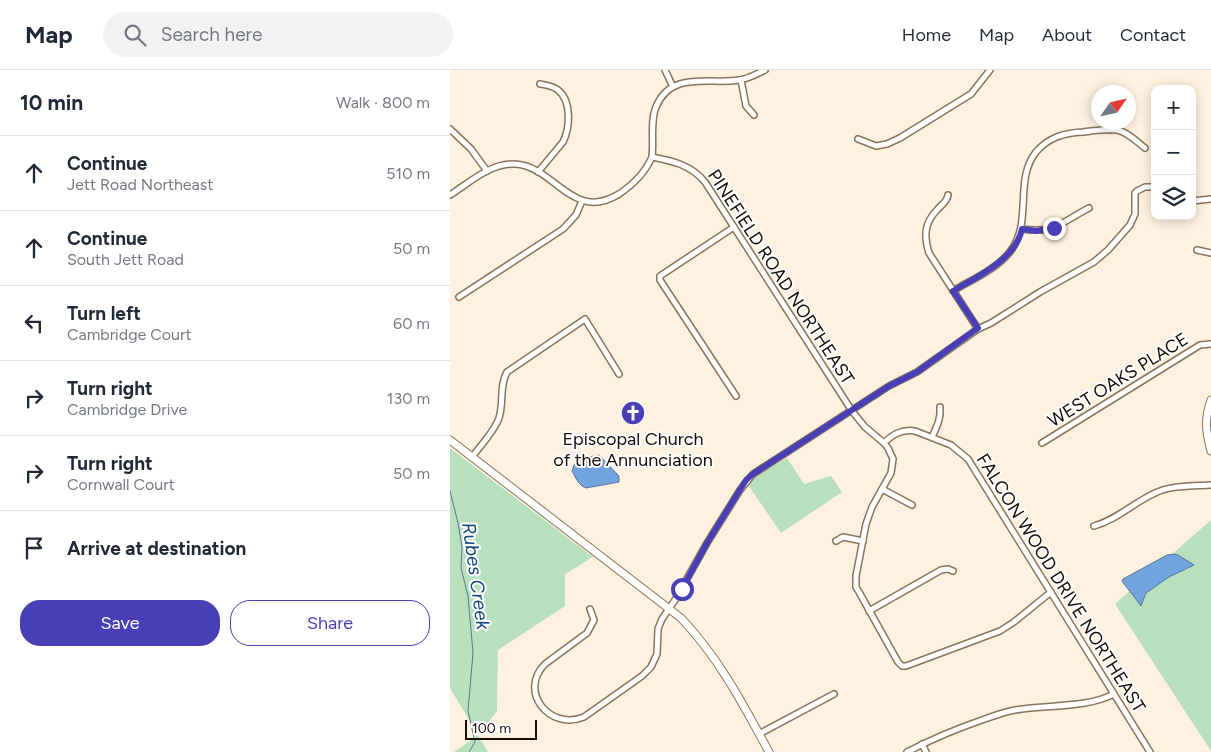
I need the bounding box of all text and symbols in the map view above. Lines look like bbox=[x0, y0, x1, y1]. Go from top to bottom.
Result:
search box bbox=[103, 12, 453, 57]
text: Map bbox=[25, 20, 73, 49]
icon: search bbox=[121, 21, 149, 49]
text: Search here bbox=[161, 23, 262, 46]
text: Home bbox=[902, 24, 951, 46]
text: Map bbox=[979, 24, 1014, 46]
text: About bbox=[1042, 24, 1092, 46]
text: Contact bbox=[1120, 24, 1186, 46]
north arrow bbox=[1091, 85, 1136, 130]
map controls bbox=[1151, 85, 1196, 220]
button: + bbox=[1151, 85, 1196, 130]
text: 10 min bbox=[20, 90, 83, 115]
text: Walk · 800 m bbox=[336, 93, 430, 112]
button: − bbox=[1151, 130, 1196, 175]
text: Continue bbox=[67, 152, 147, 175]
icon: ahead bbox=[20, 159, 48, 187]
text: 510 m bbox=[386, 164, 430, 183]
street label: PINEFIELD ROAD NORTHEAST bbox=[703, 165, 859, 389]
text: Jett Road Northeast bbox=[67, 175, 213, 194]
button: layers bbox=[1151, 175, 1196, 220]
route end bbox=[1043, 217, 1066, 240]
text: Continue bbox=[67, 227, 147, 250]
icon: ahead bbox=[20, 234, 48, 262]
text: 50 m bbox=[393, 239, 430, 258]
text: South Jett Road bbox=[67, 250, 184, 269]
text: Turn left bbox=[67, 302, 141, 325]
icon: left bbox=[20, 309, 48, 337]
text: 60 m bbox=[393, 314, 430, 333]
text: Cambridge Court bbox=[67, 325, 191, 344]
street label: WEST OAKS PLACE bbox=[1044, 328, 1192, 432]
text: Turn right bbox=[67, 377, 153, 400]
icon: right bbox=[20, 384, 48, 412]
text: 130 m bbox=[387, 389, 430, 408]
text: Cambridge Drive bbox=[67, 400, 187, 419]
church icon: Episcopal Church of the Annunciation bbox=[620, 400, 646, 426]
place label: Episcopal Church of the Annunciation bbox=[553, 428, 713, 471]
street label: FALCON WOOD DRIVE NORTHEAST bbox=[972, 449, 1150, 717]
text: Turn right bbox=[67, 452, 153, 475]
icon: right bbox=[20, 459, 48, 487]
text: 50 m bbox=[393, 464, 430, 483]
text: Cornwall Court bbox=[67, 475, 175, 494]
water label: Rubes Creek bbox=[457, 521, 495, 632]
icon: arrive bbox=[20, 534, 48, 562]
text: Arrive at destination bbox=[67, 537, 246, 560]
route start bbox=[671, 578, 694, 601]
button: Save bbox=[20, 600, 220, 646]
button: Share bbox=[230, 600, 430, 646]
scale bar bbox=[465, 717, 538, 740]
text: 100 m bbox=[472, 720, 511, 737]

